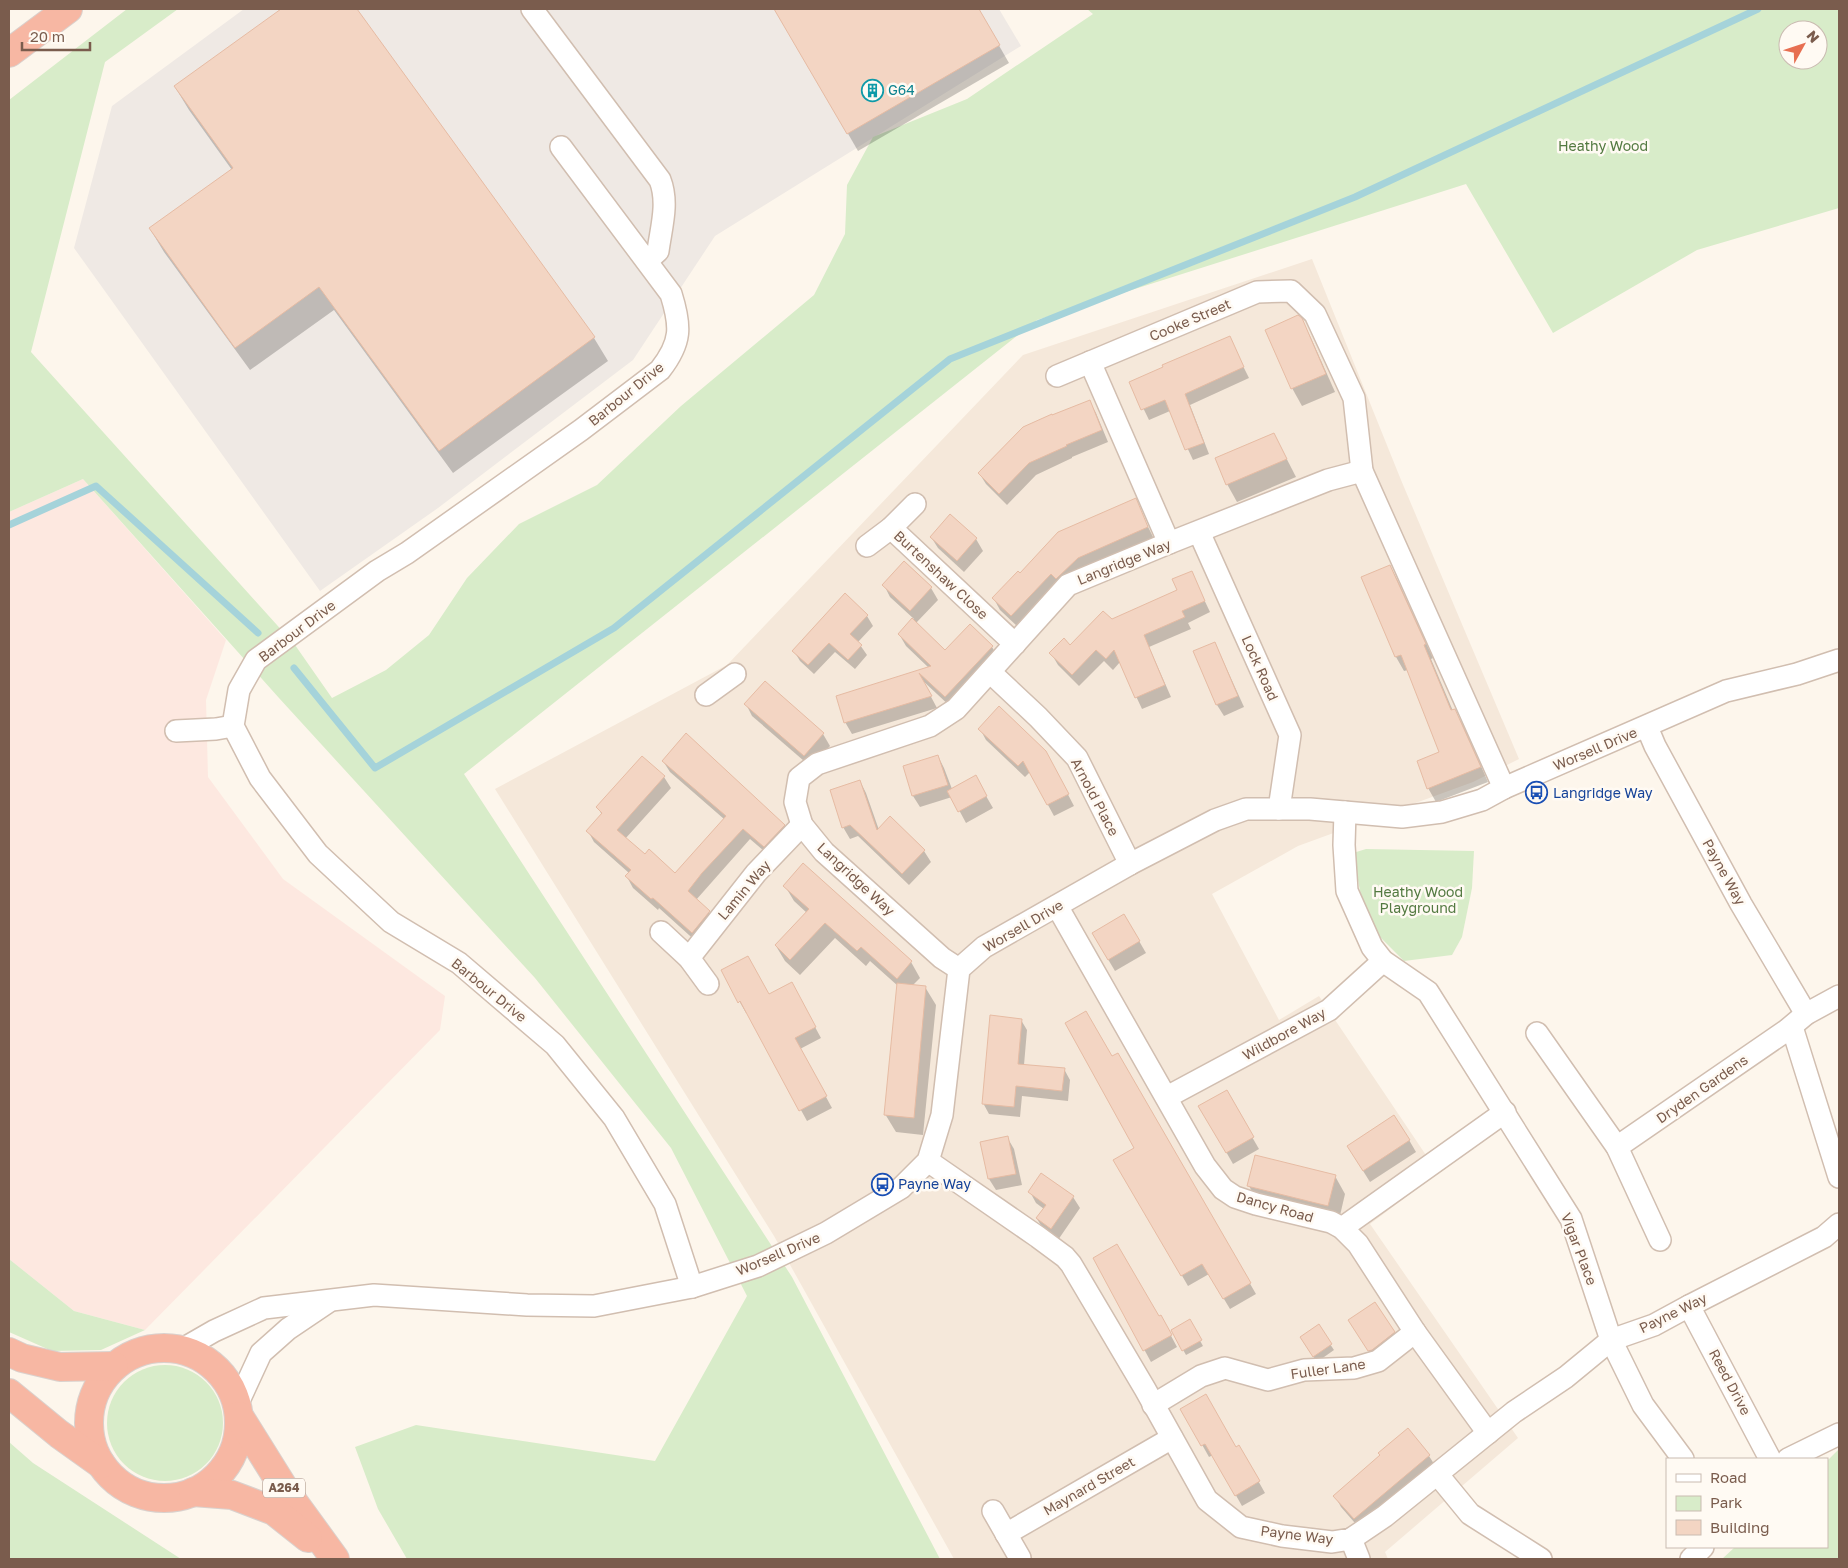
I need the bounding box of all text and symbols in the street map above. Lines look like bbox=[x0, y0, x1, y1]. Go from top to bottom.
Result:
scale bar bbox=[22, 20, 90, 52]
north arrow bbox=[1778, 20, 1828, 70]
text: 20 m bbox=[30, 27, 65, 45]
text: N bbox=[1803, 27, 1823, 46]
building icon: G64 bbox=[860, 78, 884, 102]
place label: G64 bbox=[888, 81, 915, 98]
park label: Heathy Wood bbox=[1558, 137, 1648, 154]
street label: Cooke Street bbox=[1146, 295, 1233, 344]
street label: Barbour Drive bbox=[585, 358, 667, 429]
street label: Burtenshaw Close bbox=[891, 527, 992, 623]
street label: Langridge Way bbox=[1074, 535, 1173, 588]
street label: Barbour Drive bbox=[255, 596, 339, 665]
street label: Lock Road bbox=[1239, 633, 1282, 703]
street label: Worsell Drive bbox=[1550, 723, 1639, 774]
street label: Arnold Place bbox=[1068, 755, 1123, 839]
bus stop icon: Langridge Way bbox=[1525, 781, 1549, 805]
place label: Langridge Way bbox=[1553, 784, 1653, 801]
street label: Payne Way bbox=[1699, 836, 1750, 908]
street label: Langridge Way bbox=[814, 838, 899, 919]
street label: Lamin Way bbox=[714, 856, 774, 923]
park label: Heathy Wood Playground bbox=[1373, 883, 1463, 916]
street label: Worsell Drive bbox=[980, 896, 1066, 955]
street label: Barbour Drive bbox=[448, 954, 530, 1025]
street label: Wildbore Way bbox=[1239, 1004, 1328, 1063]
street label: Dryden Gardens bbox=[1653, 1051, 1751, 1127]
bus stop icon: Payne Way bbox=[870, 1172, 894, 1196]
place label: Payne Way bbox=[898, 1175, 971, 1192]
street label: Dancy Road bbox=[1235, 1187, 1316, 1226]
street label: Vigar Place bbox=[1558, 1210, 1601, 1287]
street label: Worsell Drive bbox=[733, 1228, 822, 1279]
street label: Payne Way bbox=[1636, 1289, 1709, 1336]
street label: Reed Drive bbox=[1706, 1346, 1755, 1418]
street label: Fuller Lane bbox=[1289, 1355, 1366, 1382]
street label: Maynard Street bbox=[1040, 1452, 1138, 1519]
legend bbox=[1666, 1458, 1828, 1548]
text: Road bbox=[1710, 1468, 1747, 1486]
road number: A264 bbox=[263, 1479, 305, 1498]
text: Park bbox=[1710, 1493, 1743, 1511]
text: Building bbox=[1710, 1518, 1770, 1536]
street label: Payne Way bbox=[1260, 1522, 1335, 1547]

